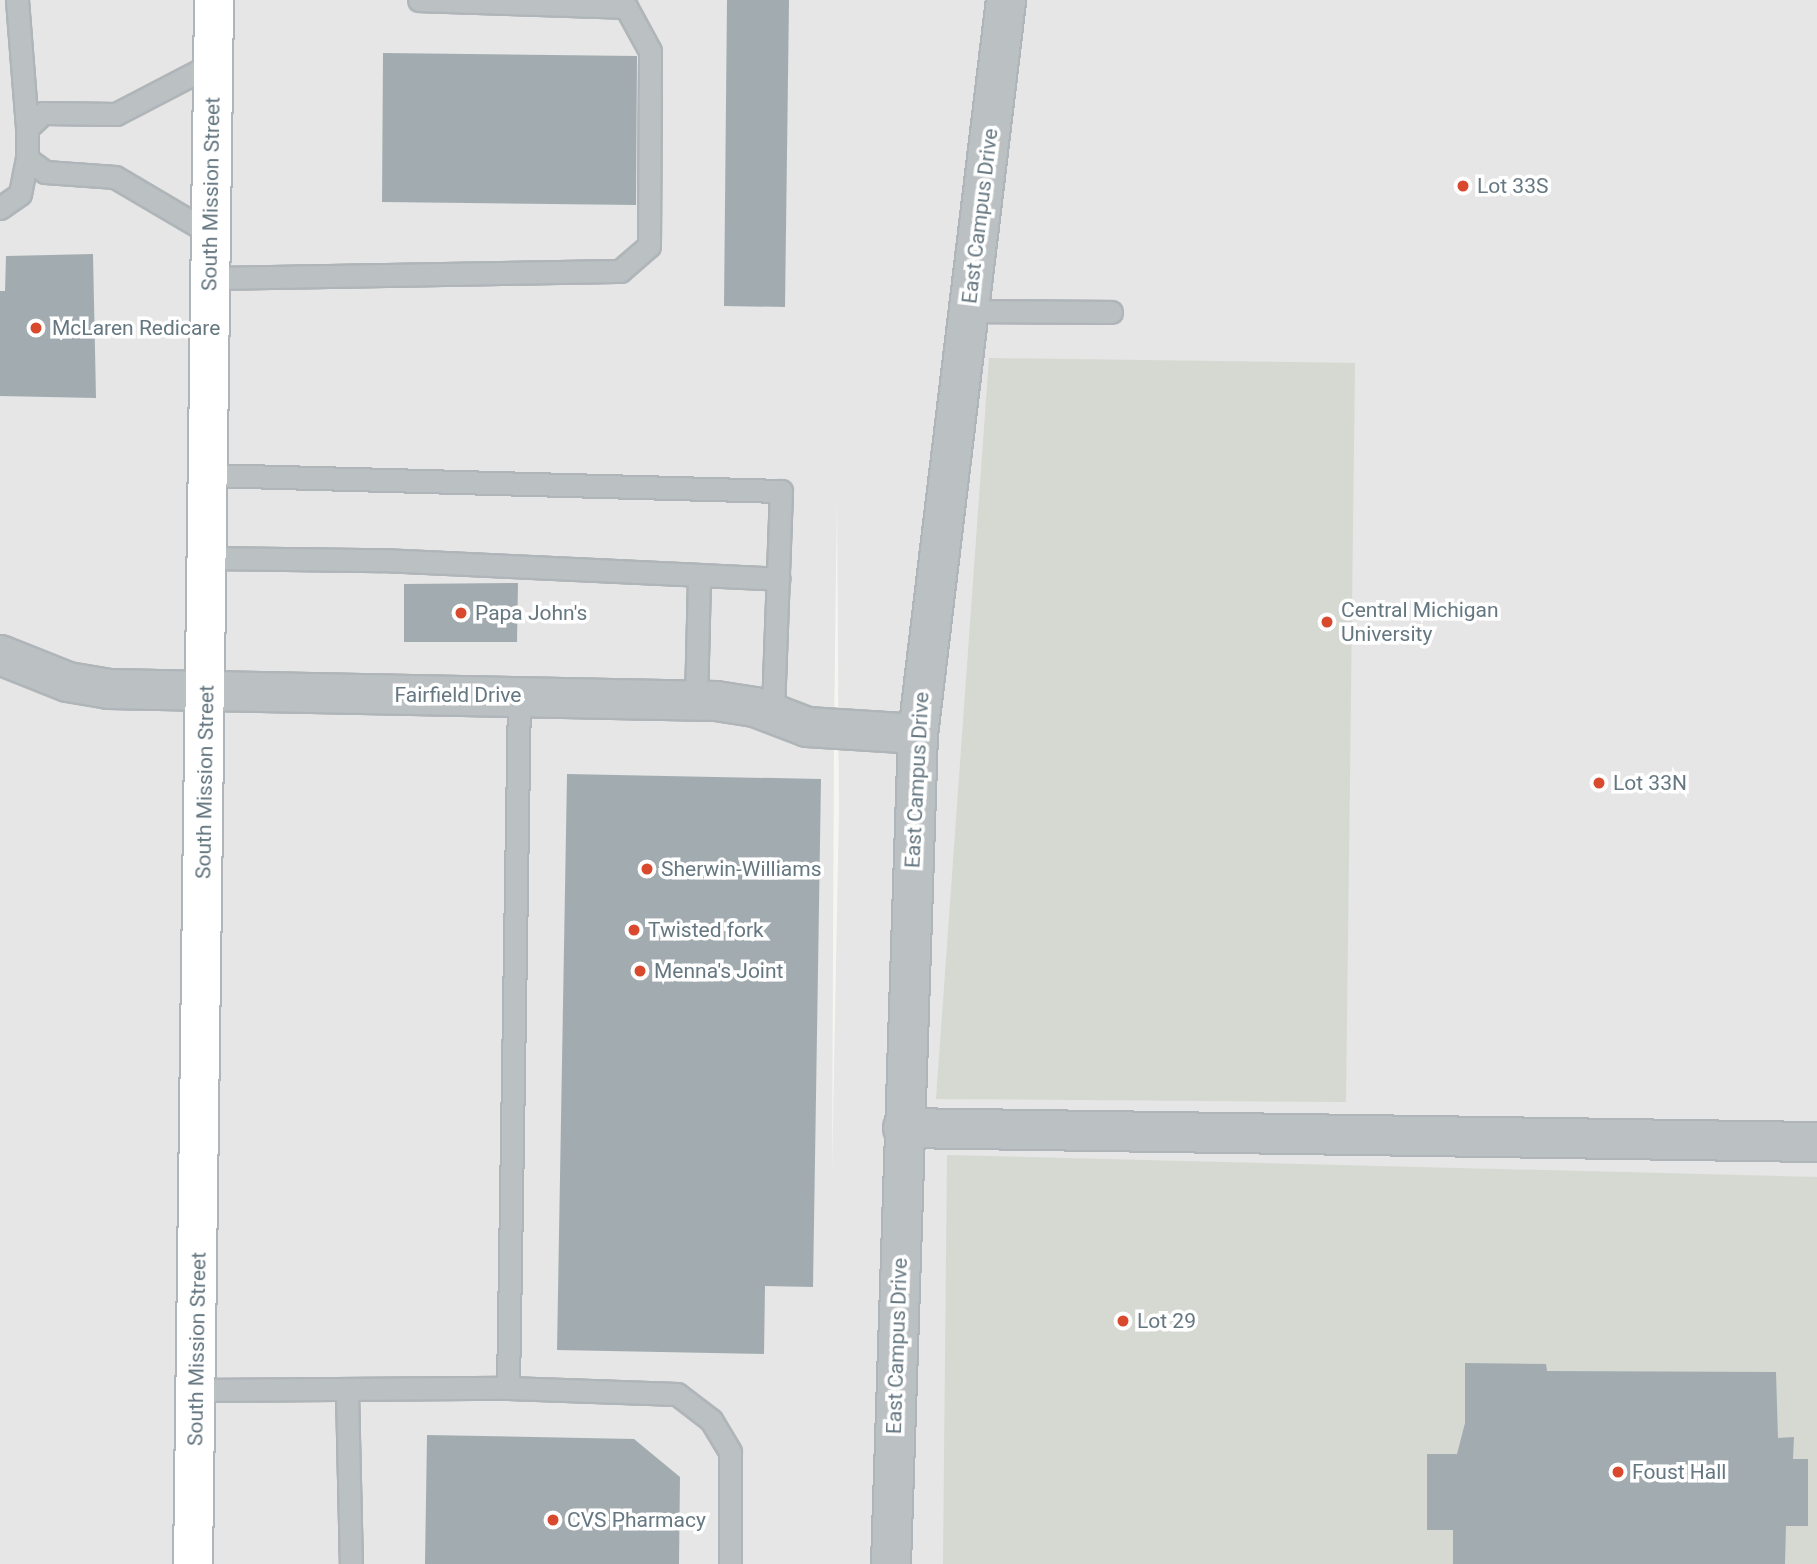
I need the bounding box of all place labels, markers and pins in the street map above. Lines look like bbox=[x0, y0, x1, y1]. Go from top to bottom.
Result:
place label: Lot 33S bbox=[1477, 173, 1548, 199]
marker: Lot 33S bbox=[1455, 178, 1471, 194]
place label: McLaren Redicare bbox=[52, 315, 220, 341]
marker: McLaren Redicare bbox=[26, 318, 46, 338]
place label: Central Michigan University bbox=[1341, 597, 1499, 647]
place label: Papa John's bbox=[475, 600, 587, 626]
marker: Papa John's bbox=[453, 605, 469, 621]
marker: Central Michigan University bbox=[1319, 614, 1335, 630]
place label: Lot 33N bbox=[1613, 770, 1687, 796]
marker: Lot 33N bbox=[1591, 775, 1607, 791]
place label: Sherwin-Williams bbox=[661, 856, 821, 882]
marker: Sherwin-Williams bbox=[639, 861, 655, 877]
place label: Twisted fork bbox=[648, 917, 764, 943]
marker: Twisted fork bbox=[626, 922, 642, 938]
place label: Menna's Joint bbox=[654, 958, 783, 984]
marker: Menna's Joint bbox=[632, 963, 648, 979]
place label: Lot 29 bbox=[1137, 1308, 1196, 1334]
marker: Lot 29 bbox=[1115, 1313, 1131, 1329]
place label: Foust Hall bbox=[1632, 1459, 1726, 1485]
marker: Foust Hall bbox=[1610, 1464, 1626, 1480]
place label: CVS Pharmacy bbox=[567, 1507, 706, 1533]
marker: CVS Pharmacy bbox=[545, 1512, 561, 1528]

